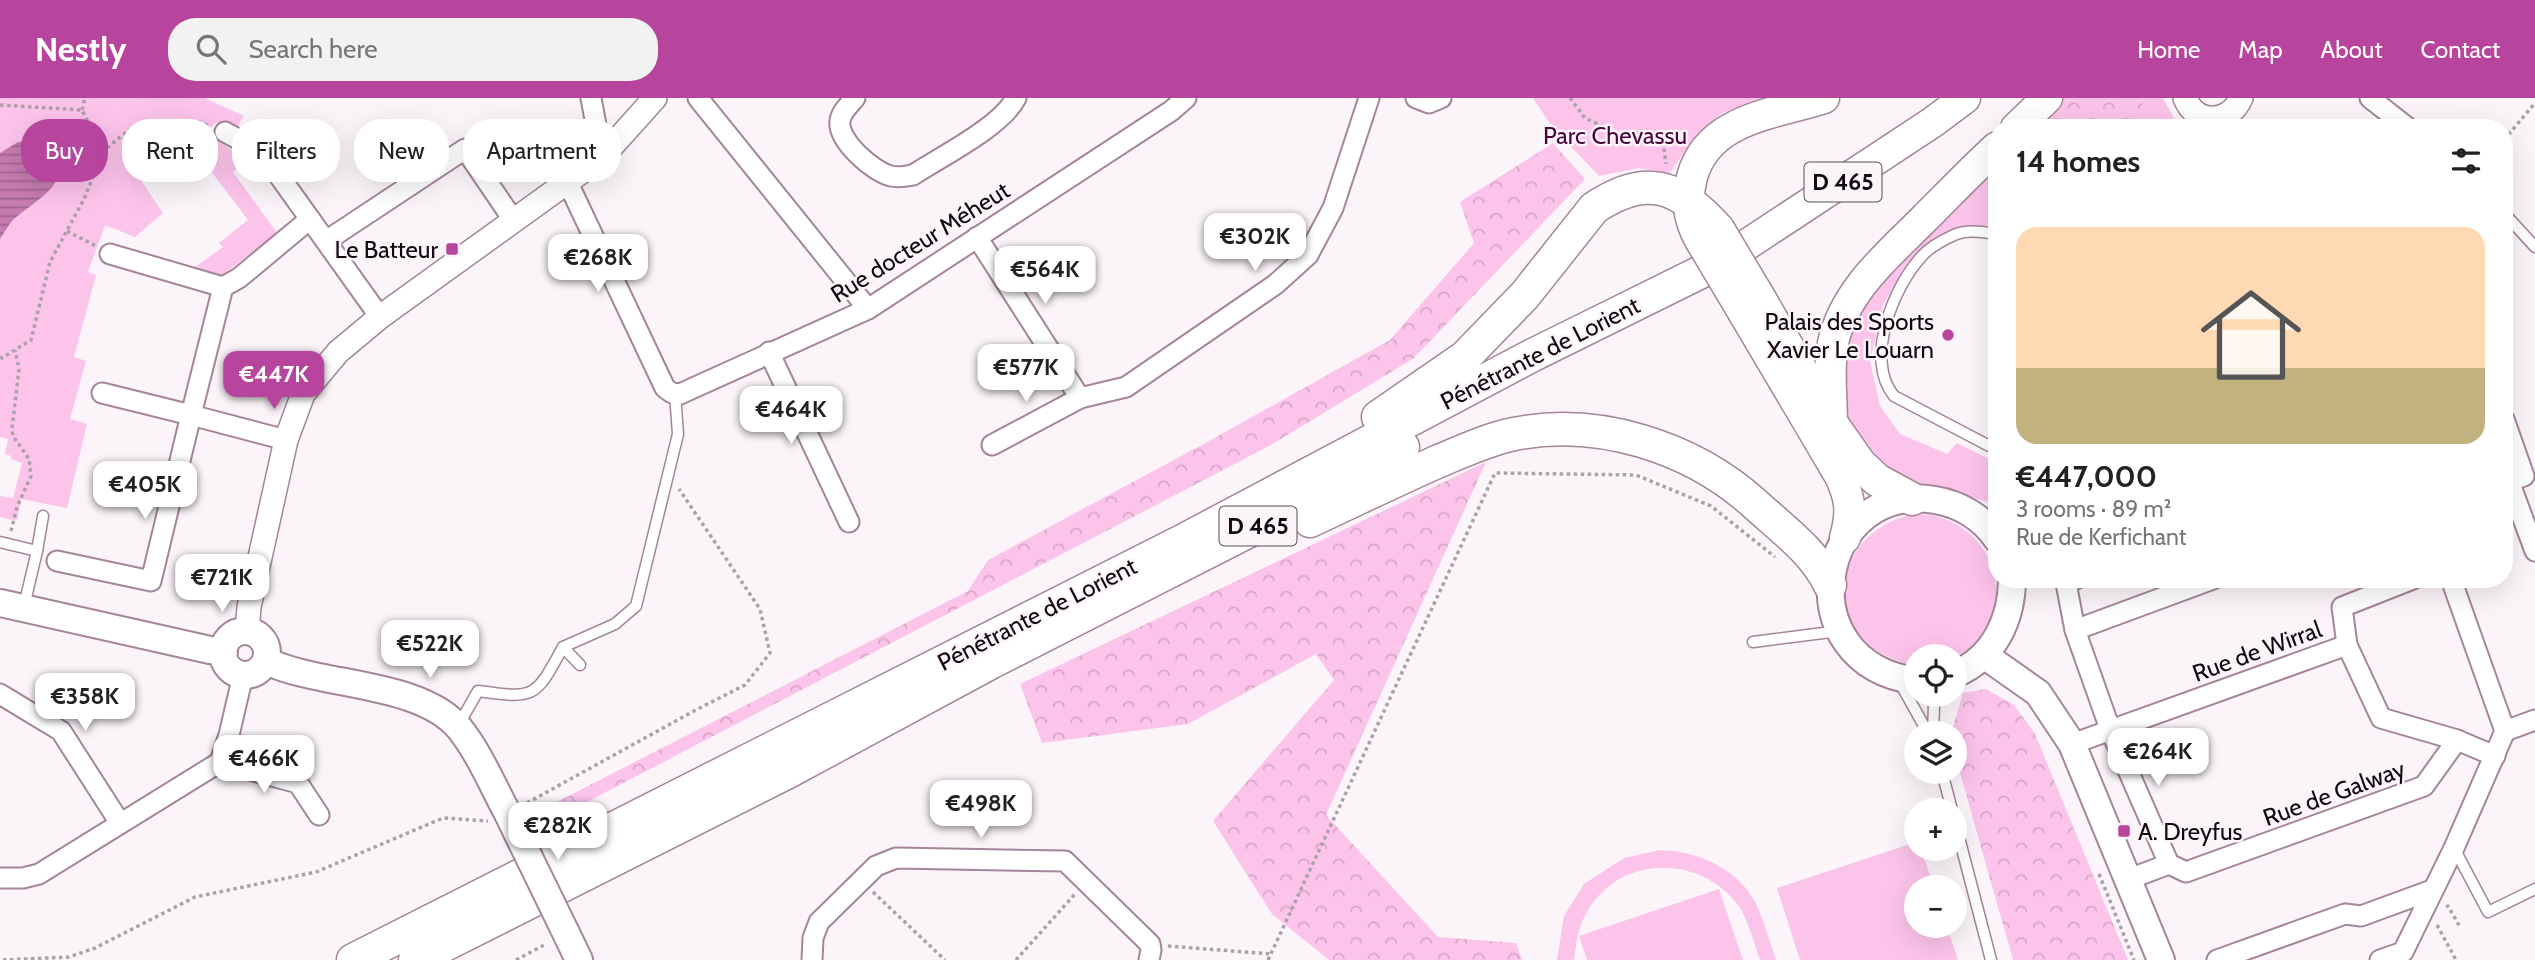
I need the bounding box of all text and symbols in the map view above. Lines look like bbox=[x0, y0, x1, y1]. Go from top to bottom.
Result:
search box bbox=[168, 18, 658, 81]
text: Nestly bbox=[35, 29, 126, 69]
icon: search bbox=[192, 30, 230, 68]
text: Search here bbox=[248, 33, 378, 65]
text: Home bbox=[2137, 35, 2200, 64]
text: Map bbox=[2238, 35, 2283, 64]
text: About bbox=[2321, 35, 2383, 64]
text: Contact bbox=[2421, 35, 2500, 64]
chip: Buy bbox=[21, 119, 108, 182]
chip: Rent bbox=[122, 119, 218, 182]
chip: Filters bbox=[232, 119, 340, 182]
chip: New bbox=[354, 119, 449, 182]
chip: Apartment bbox=[463, 119, 621, 182]
park label: Parc Chevassu bbox=[1543, 121, 1687, 150]
icon: filters bbox=[2447, 142, 2485, 180]
text: 14 homes bbox=[2016, 143, 2140, 180]
road number: D 465 bbox=[1804, 162, 1882, 202]
street label: Rue docteur Méheut bbox=[825, 175, 1015, 309]
pin: €302K bbox=[1206, 214, 1304, 273]
text: €302K bbox=[1220, 222, 1290, 250]
pin: €268K bbox=[549, 234, 647, 294]
place label: Le Batteur bbox=[334, 235, 438, 264]
marker: Le Batteur bbox=[444, 241, 460, 257]
text: €268K bbox=[564, 243, 632, 271]
pin: €564K bbox=[996, 246, 1094, 306]
text: €564K bbox=[1011, 255, 1079, 283]
icon: home bbox=[2188, 272, 2314, 398]
street label: Pénétrante de Lorient bbox=[1436, 290, 1644, 416]
place label: Palais des Sports Xavier Le Louarn bbox=[1764, 307, 1934, 364]
marker: Palais des Sports Xavier Le Louarn bbox=[1940, 327, 1956, 343]
pin: €577K bbox=[977, 344, 1075, 404]
pin: €447K bbox=[225, 352, 323, 411]
text: €577K bbox=[994, 353, 1058, 381]
text: €447K bbox=[239, 360, 309, 388]
pin: €464K bbox=[742, 386, 840, 446]
text: €464K bbox=[756, 395, 826, 423]
text: €447,000 bbox=[2016, 458, 2157, 495]
pin: €405K bbox=[96, 462, 194, 521]
text: €405K bbox=[109, 470, 181, 498]
text: 3 rooms · 89 m² bbox=[2016, 495, 2171, 523]
road number: D 465 bbox=[1220, 506, 1296, 546]
text: Rue de Kerfichant bbox=[2016, 523, 2186, 551]
street label: Pénétrante de Lorient bbox=[933, 551, 1141, 677]
pin: €721K bbox=[173, 554, 271, 614]
text: €721K bbox=[191, 563, 253, 591]
street label: Rue de Wirral bbox=[2188, 614, 2326, 688]
pin: €522K bbox=[381, 620, 479, 680]
text: €522K bbox=[397, 629, 463, 657]
map controls bbox=[1904, 644, 1967, 938]
button: locate bbox=[1904, 644, 1967, 707]
pin: €358K bbox=[36, 674, 134, 733]
text: €358K bbox=[51, 682, 119, 710]
button: layers bbox=[1904, 721, 1967, 784]
pin: €264K bbox=[2109, 728, 2207, 788]
pin: €466K bbox=[215, 736, 313, 795]
text: €264K bbox=[2124, 737, 2192, 765]
text: €466K bbox=[229, 744, 299, 772]
street label: Rue de Galway bbox=[2259, 754, 2409, 832]
pin: €498K bbox=[932, 780, 1030, 840]
text: €498K bbox=[946, 789, 1016, 817]
button: + bbox=[1904, 798, 1967, 861]
pin: €282K bbox=[509, 802, 607, 862]
text: €282K bbox=[524, 811, 592, 839]
place label: A. Dreyfus bbox=[2138, 817, 2243, 846]
marker: A. Dreyfus bbox=[2116, 823, 2132, 839]
button: − bbox=[1904, 875, 1967, 938]

